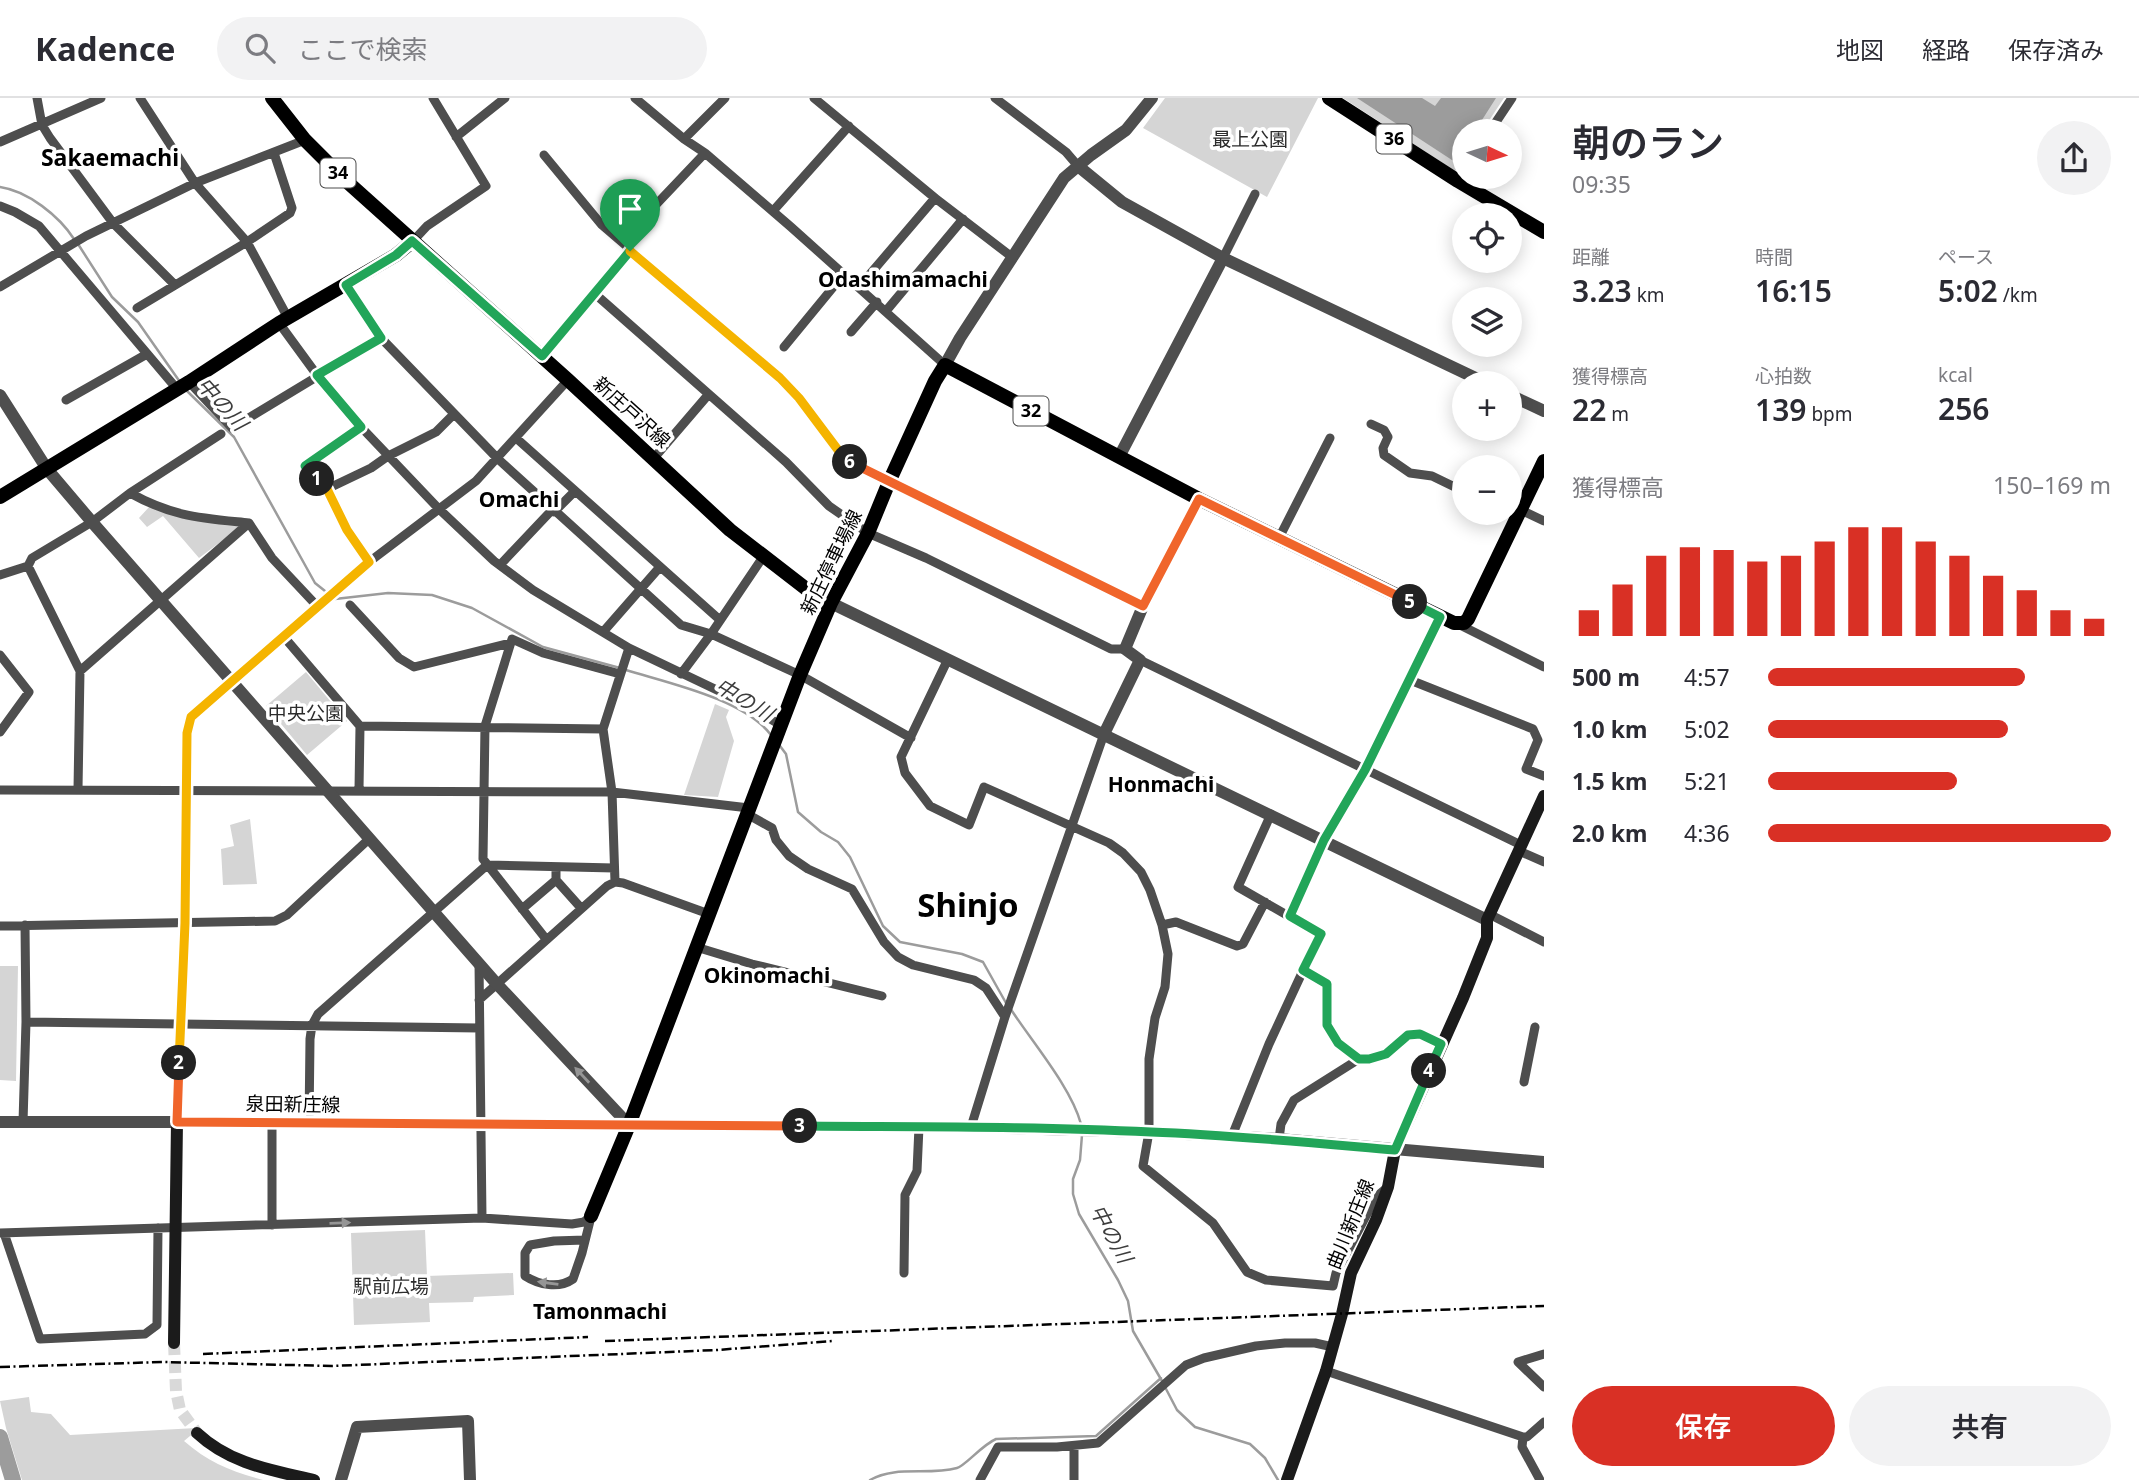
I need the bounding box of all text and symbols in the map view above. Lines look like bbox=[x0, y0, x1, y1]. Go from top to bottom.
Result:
search box bbox=[217, 17, 707, 80]
text: Kadence bbox=[35, 26, 175, 71]
icon: search bbox=[241, 29, 279, 67]
text: ここで検索 bbox=[297, 31, 427, 67]
text: 地図 bbox=[1836, 33, 1884, 66]
text: 経路 bbox=[1922, 33, 1970, 66]
text: 保存済み bbox=[2008, 33, 2104, 66]
text: 朝のラン bbox=[1572, 116, 1724, 168]
north arrow bbox=[1452, 119, 1522, 189]
map controls bbox=[1452, 119, 1522, 525]
button: share bbox=[2037, 121, 2111, 195]
road number: 36 bbox=[1376, 124, 1412, 154]
park label: 最上公園 bbox=[1212, 126, 1288, 152]
district label: Sakaemachi bbox=[41, 141, 179, 173]
road number: 34 bbox=[320, 158, 356, 188]
text: 09:35 bbox=[1572, 168, 1631, 200]
pin bbox=[600, 179, 660, 251]
icon: arrive bbox=[611, 190, 649, 228]
button: locate bbox=[1452, 203, 1522, 273]
text: 距離 bbox=[1572, 244, 1610, 270]
text: 時間 bbox=[1755, 244, 1793, 270]
text: ペース bbox=[1938, 244, 1994, 270]
district label: Odashimamachi bbox=[818, 265, 988, 293]
text: 3.23 bbox=[1572, 270, 1632, 311]
text: 16:15 bbox=[1755, 270, 1832, 311]
text: 5:02 bbox=[1938, 270, 1998, 311]
text: km bbox=[1632, 282, 1665, 308]
text: /km bbox=[1998, 282, 2038, 308]
button: layers bbox=[1452, 287, 1522, 357]
text: kcal bbox=[1938, 362, 1973, 388]
text: 獲得標高 bbox=[1572, 363, 1648, 389]
text: 心拍数 bbox=[1755, 363, 1812, 389]
water label: 中の川 bbox=[191, 371, 256, 438]
street label: 新庄戸沢線 bbox=[588, 371, 676, 453]
button: + bbox=[1452, 371, 1522, 441]
text: 256 bbox=[1938, 388, 1989, 429]
text: 22 bbox=[1572, 389, 1606, 430]
text: 139 bbox=[1755, 389, 1806, 430]
road number: 32 bbox=[1014, 396, 1048, 426]
text: m bbox=[1606, 401, 1629, 427]
text: bpm bbox=[1806, 401, 1853, 427]
pin: 6 bbox=[832, 444, 868, 480]
text: 6 bbox=[844, 448, 855, 474]
button: − bbox=[1452, 455, 1522, 525]
pin: 1 bbox=[300, 462, 334, 496]
text: 1 bbox=[311, 465, 322, 491]
text: 150–169 m bbox=[1993, 469, 2111, 501]
text: 獲得標高 bbox=[1572, 471, 1664, 503]
district label: Omachi bbox=[479, 485, 559, 513]
street label: 新庄停車場線 bbox=[794, 505, 868, 619]
pin: 5 bbox=[1392, 584, 1428, 620]
text: 5 bbox=[1404, 588, 1415, 614]
text: 500 m bbox=[1572, 661, 1640, 693]
text: 4:57 bbox=[1684, 661, 1730, 693]
water label: 中の川 bbox=[710, 671, 780, 728]
park label: 中央公園 bbox=[268, 700, 344, 726]
text: 1.0 km bbox=[1572, 713, 1647, 745]
text: 5:02 bbox=[1684, 713, 1730, 745]
text: 1.5 km bbox=[1572, 765, 1647, 797]
text: 5:21 bbox=[1684, 765, 1730, 797]
district label: Honmachi bbox=[1108, 770, 1214, 798]
text: 2.0 km bbox=[1572, 817, 1647, 849]
text: 4:36 bbox=[1684, 817, 1730, 849]
district label: Shinjo bbox=[917, 882, 1019, 927]
district label: Okinomachi bbox=[704, 961, 830, 989]
pin: 2 bbox=[162, 1046, 196, 1080]
text: 2 bbox=[173, 1049, 184, 1075]
pin: 4 bbox=[1412, 1054, 1446, 1088]
text: 4 bbox=[1423, 1057, 1434, 1083]
one-way arrow bbox=[574, 1066, 590, 1084]
street label: 泉田新庄線 bbox=[245, 1090, 341, 1118]
pin: 3 bbox=[782, 1108, 818, 1144]
text: 3 bbox=[794, 1112, 805, 1138]
street label: 曲川新庄線 bbox=[1320, 1175, 1380, 1273]
water label: 中の川 bbox=[1084, 1199, 1140, 1270]
one-way arrow bbox=[329, 1217, 351, 1228]
park label: 駅前広場 bbox=[353, 1273, 429, 1299]
one-way arrow bbox=[537, 1277, 559, 1288]
district label: Tamonmachi bbox=[533, 1297, 667, 1325]
button: 保存 bbox=[1572, 1386, 1835, 1466]
button: 共有 bbox=[1849, 1386, 2111, 1466]

